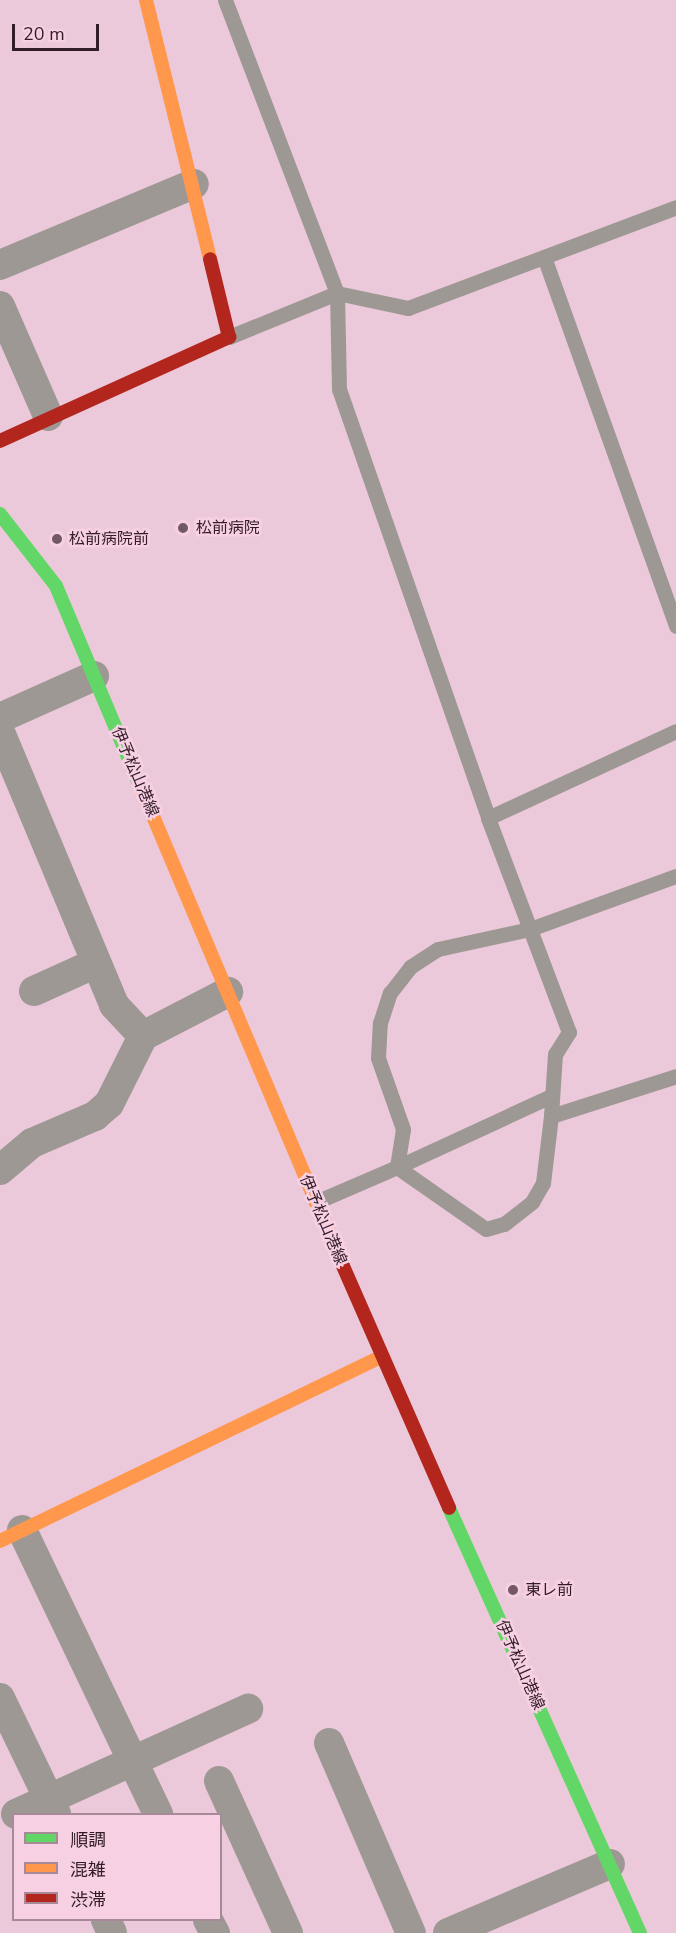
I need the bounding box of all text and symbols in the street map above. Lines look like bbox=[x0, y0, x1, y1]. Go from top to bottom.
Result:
scale bar bbox=[15, 12, 102, 50]
text: 20 m bbox=[23, 22, 65, 46]
place label: 松前病院 bbox=[196, 518, 260, 538]
marker: 松前病院 bbox=[174, 519, 192, 537]
place label: 松前病院前 bbox=[69, 529, 149, 549]
marker: 松前病院前 bbox=[50, 532, 64, 546]
street label: 伊予松山港線 bbox=[107, 724, 163, 820]
street label: 伊予松山港線 bbox=[295, 1172, 351, 1268]
place label: 東レ前 bbox=[525, 1580, 573, 1600]
marker: 東レ前 bbox=[506, 1583, 520, 1597]
street label: 伊予松山港線 bbox=[492, 1617, 548, 1713]
legend bbox=[12, 1813, 222, 1921]
text: 順調 bbox=[70, 1828, 106, 1852]
text: 混雑 bbox=[70, 1858, 106, 1882]
text: 渋滞 bbox=[70, 1888, 106, 1912]

